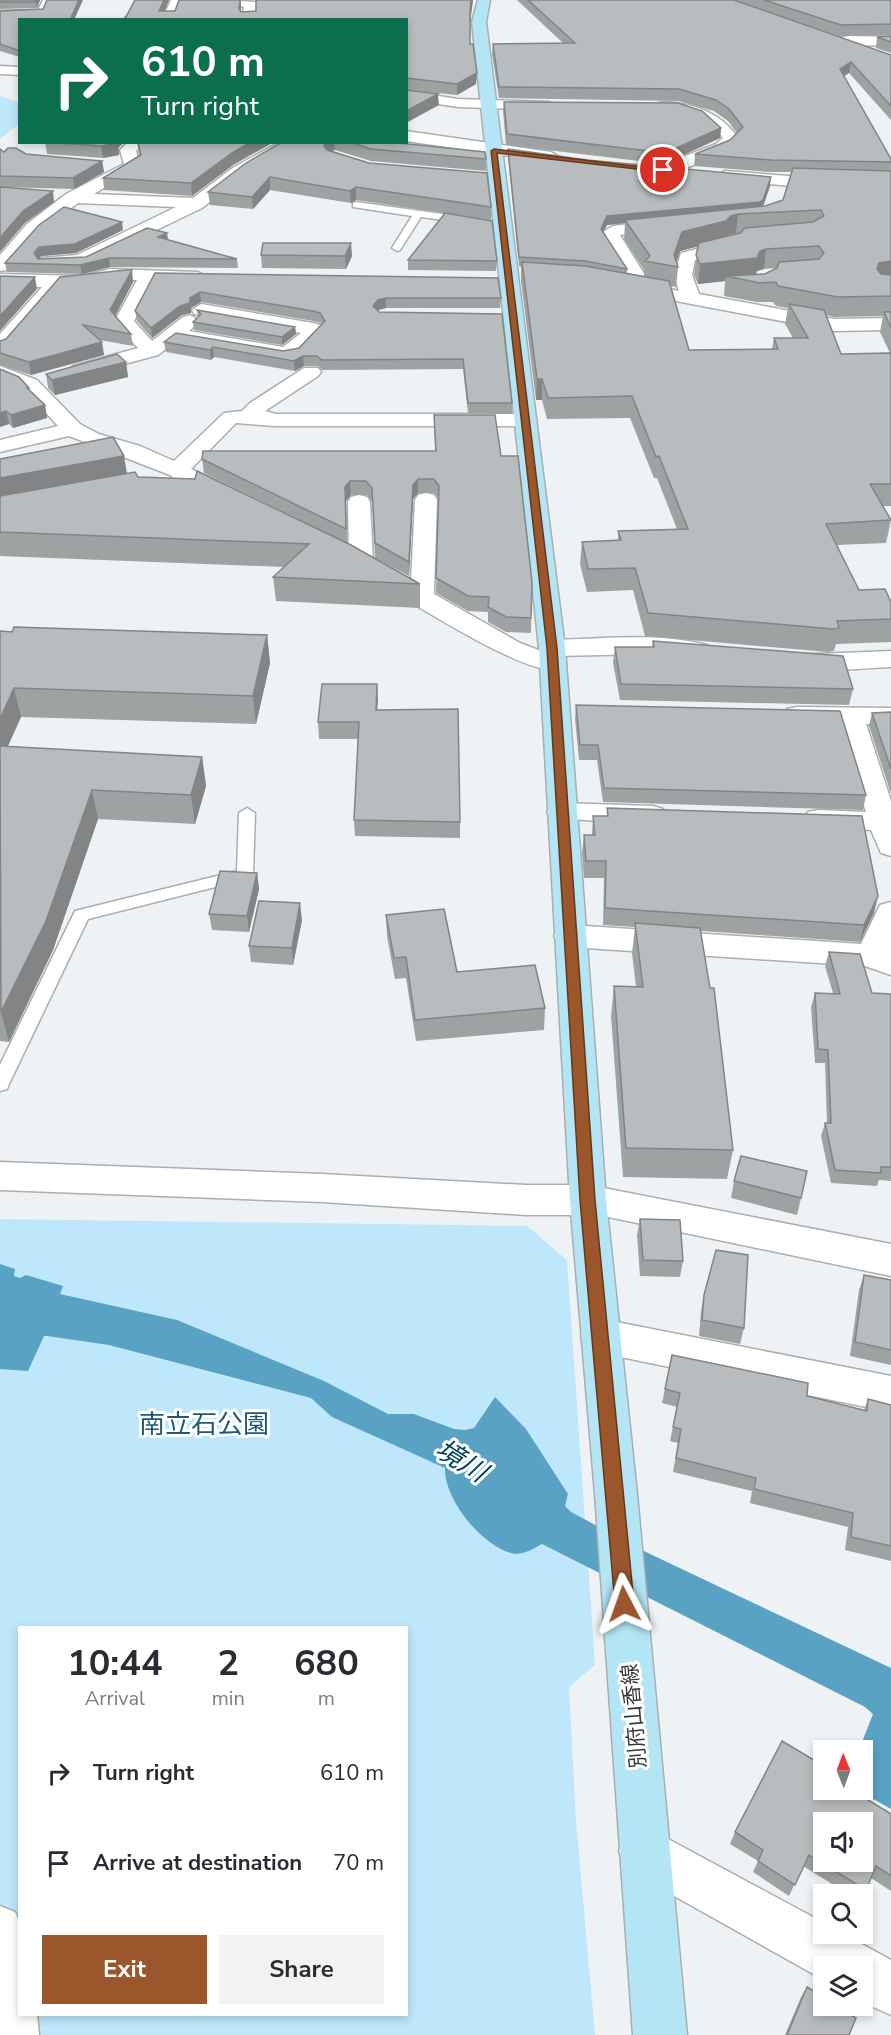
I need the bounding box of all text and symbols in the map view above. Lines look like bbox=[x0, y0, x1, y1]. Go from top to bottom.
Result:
text: 610 m bbox=[141, 34, 265, 91]
icon: right bbox=[42, 42, 120, 120]
text: Turn right bbox=[141, 88, 259, 125]
pin bbox=[637, 144, 688, 195]
icon: arrive bbox=[646, 153, 679, 186]
park label: 南立石公園 bbox=[139, 1407, 269, 1442]
water label: 境川 bbox=[428, 1431, 496, 1493]
position arrow bbox=[592, 1572, 656, 1636]
text: 10:44 bbox=[67, 1639, 163, 1688]
text: 2 bbox=[217, 1639, 239, 1688]
text: 680 bbox=[294, 1639, 359, 1688]
street label: 別府山香線 bbox=[615, 1662, 653, 1770]
text: Arrival bbox=[85, 1685, 145, 1712]
text: min bbox=[212, 1685, 245, 1712]
text: m bbox=[318, 1685, 335, 1712]
north arrow bbox=[813, 1740, 873, 1800]
map controls bbox=[813, 1740, 873, 2016]
icon: right bbox=[42, 1757, 75, 1790]
text: Turn right bbox=[93, 1758, 194, 1788]
text: 610 m bbox=[320, 1758, 384, 1788]
button: sound bbox=[813, 1812, 873, 1872]
icon: arrive bbox=[42, 1847, 75, 1880]
text: Arrive at destination bbox=[93, 1848, 302, 1878]
text: 70 m bbox=[333, 1848, 384, 1878]
button: search bbox=[813, 1884, 873, 1944]
button: Exit bbox=[42, 1935, 207, 2004]
button: Share bbox=[219, 1935, 384, 2004]
button: layers bbox=[813, 1956, 873, 2016]

